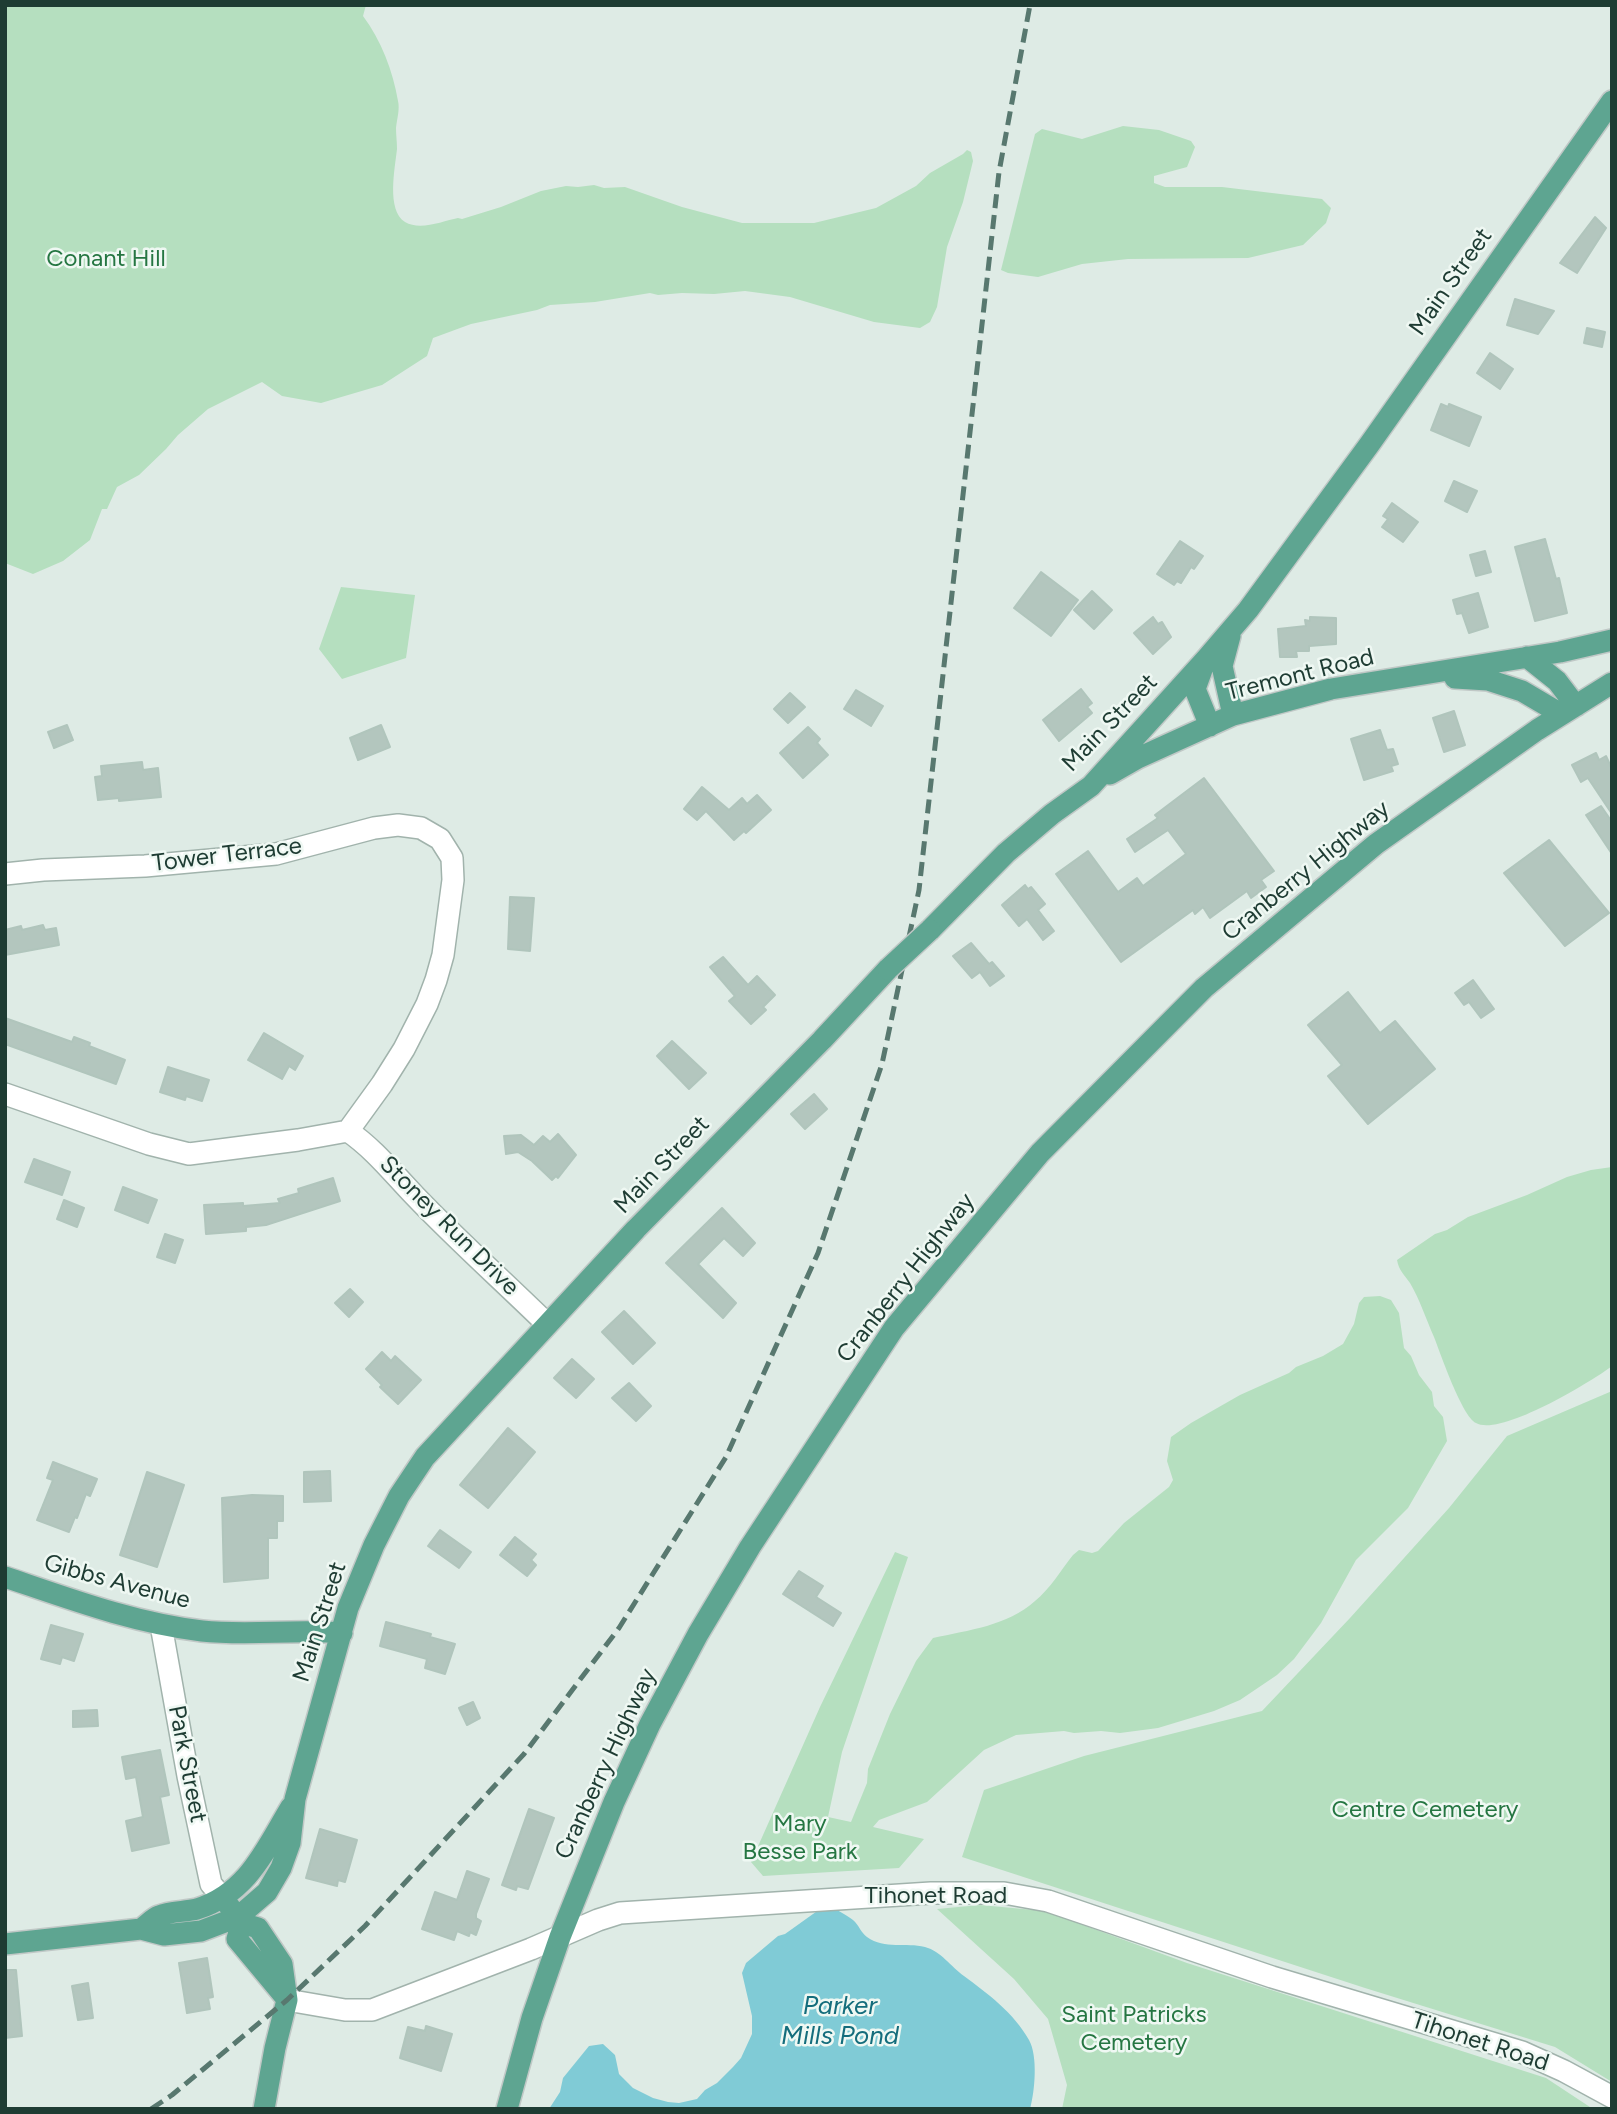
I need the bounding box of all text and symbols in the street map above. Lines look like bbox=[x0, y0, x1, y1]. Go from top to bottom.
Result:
street label: Main Street bbox=[1403, 223, 1499, 341]
park label: Conant Hill bbox=[46, 245, 166, 273]
street label: Tremont Road bbox=[1223, 643, 1377, 707]
street label: Main Street bbox=[1056, 668, 1164, 778]
street label: Cranberry Highway bbox=[1216, 795, 1396, 947]
street label: Tower Terrace bbox=[151, 832, 303, 878]
street label: Main Street bbox=[608, 1110, 716, 1220]
street label: Stoney Run Drive bbox=[373, 1150, 525, 1302]
street label: Cranberry Highway bbox=[831, 1188, 981, 1368]
street label: Gibbs Avenue bbox=[41, 1549, 193, 1615]
street label: Main Street bbox=[287, 1558, 353, 1686]
street label: Cranberry Highway bbox=[549, 1664, 663, 1864]
street label: Park Street bbox=[162, 1703, 212, 1825]
park label: Centre Cemetery bbox=[1332, 1796, 1518, 1824]
park label: Mary Besse Park bbox=[743, 1810, 857, 1866]
street label: Tihonet Road bbox=[865, 1882, 1007, 1910]
water label: Parker Mills Pond bbox=[781, 1990, 899, 2052]
park label: Saint Patricks Cemetery bbox=[1061, 2001, 1207, 2057]
street label: Tihonet Road bbox=[1408, 2006, 1552, 2078]

